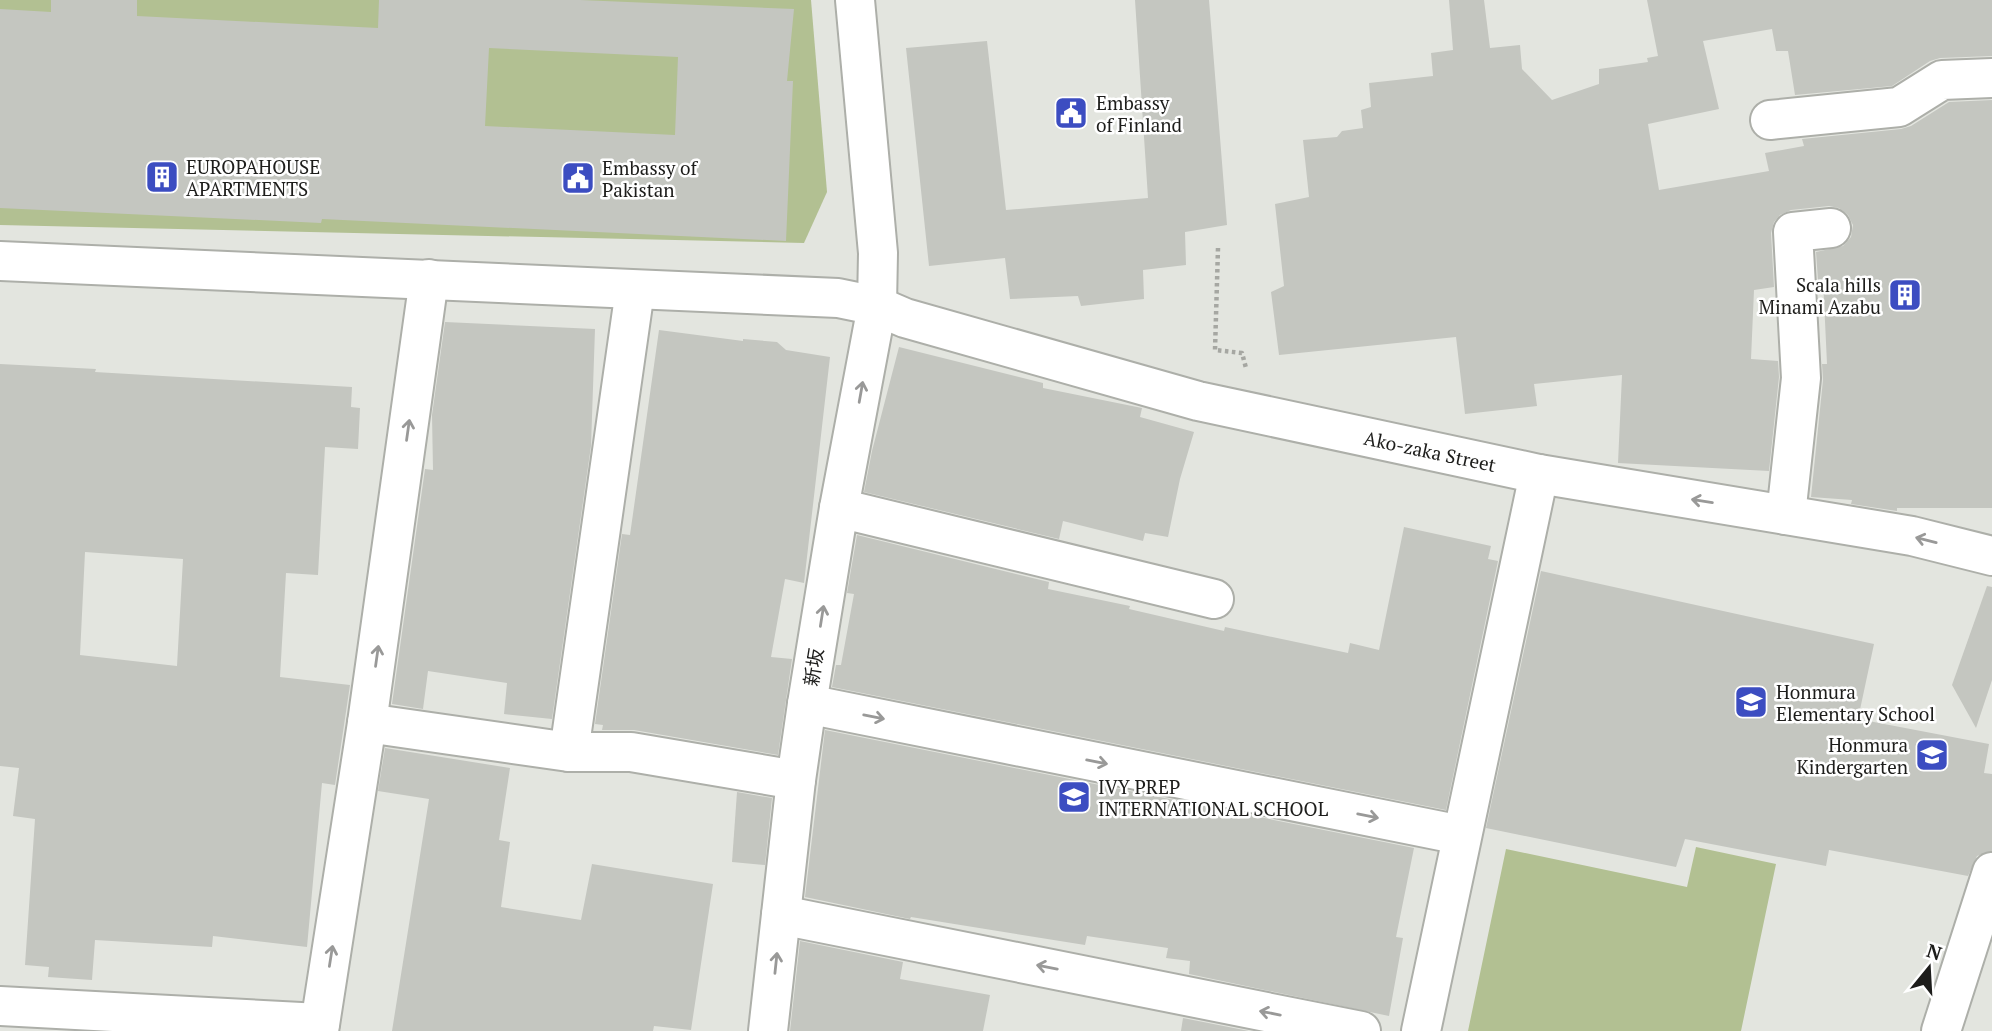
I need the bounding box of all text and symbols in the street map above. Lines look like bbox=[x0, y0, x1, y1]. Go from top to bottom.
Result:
place label: Embassy of Finland bbox=[1096, 90, 1183, 137]
public building icon: Embassy of Finland bbox=[1052, 94, 1090, 132]
place label: EUROPAHOUSE APARTMENTS bbox=[186, 154, 320, 201]
place label: Embassy of Pakistan bbox=[602, 155, 699, 202]
building icon: EUROPAHOUSE APARTMENTS bbox=[143, 158, 181, 196]
public building icon: Embassy of Pakistan bbox=[559, 159, 597, 197]
place label: Scala hills Minami Azabu bbox=[1758, 272, 1881, 319]
building icon: Scala hills Minami Azabu bbox=[1886, 276, 1924, 314]
one-way arrow bbox=[854, 381, 868, 404]
one-way arrow bbox=[402, 419, 415, 442]
street label: Ako-zaka Street bbox=[1362, 425, 1498, 477]
one-way arrow bbox=[1691, 494, 1713, 507]
one-way arrow bbox=[1915, 533, 1938, 546]
one-way arrow bbox=[816, 605, 829, 628]
one-way arrow bbox=[371, 645, 384, 668]
street label: 新坂 bbox=[798, 646, 828, 688]
place label: Honmura Elementary School bbox=[1776, 679, 1935, 726]
school or university icon: Honmura Elementary School bbox=[1732, 683, 1770, 721]
one-way arrow bbox=[862, 711, 885, 725]
place label: Honmura Kindergarten bbox=[1797, 732, 1908, 779]
school or university icon: Honmura Kindergarten bbox=[1913, 736, 1951, 774]
one-way arrow bbox=[1085, 756, 1108, 769]
place label: IVY PREP INTERNATIONAL SCHOOL bbox=[1098, 774, 1329, 821]
school or university icon: IVY PREP INTERNATIONAL SCHOOL bbox=[1055, 778, 1093, 816]
one-way arrow bbox=[1356, 810, 1379, 824]
north arrow bbox=[1894, 933, 1964, 1003]
text: N bbox=[1924, 937, 1946, 966]
one-way arrow bbox=[325, 945, 338, 968]
one-way arrow bbox=[769, 952, 782, 975]
one-way arrow bbox=[1036, 960, 1059, 974]
one-way arrow bbox=[1259, 1005, 1282, 1019]

